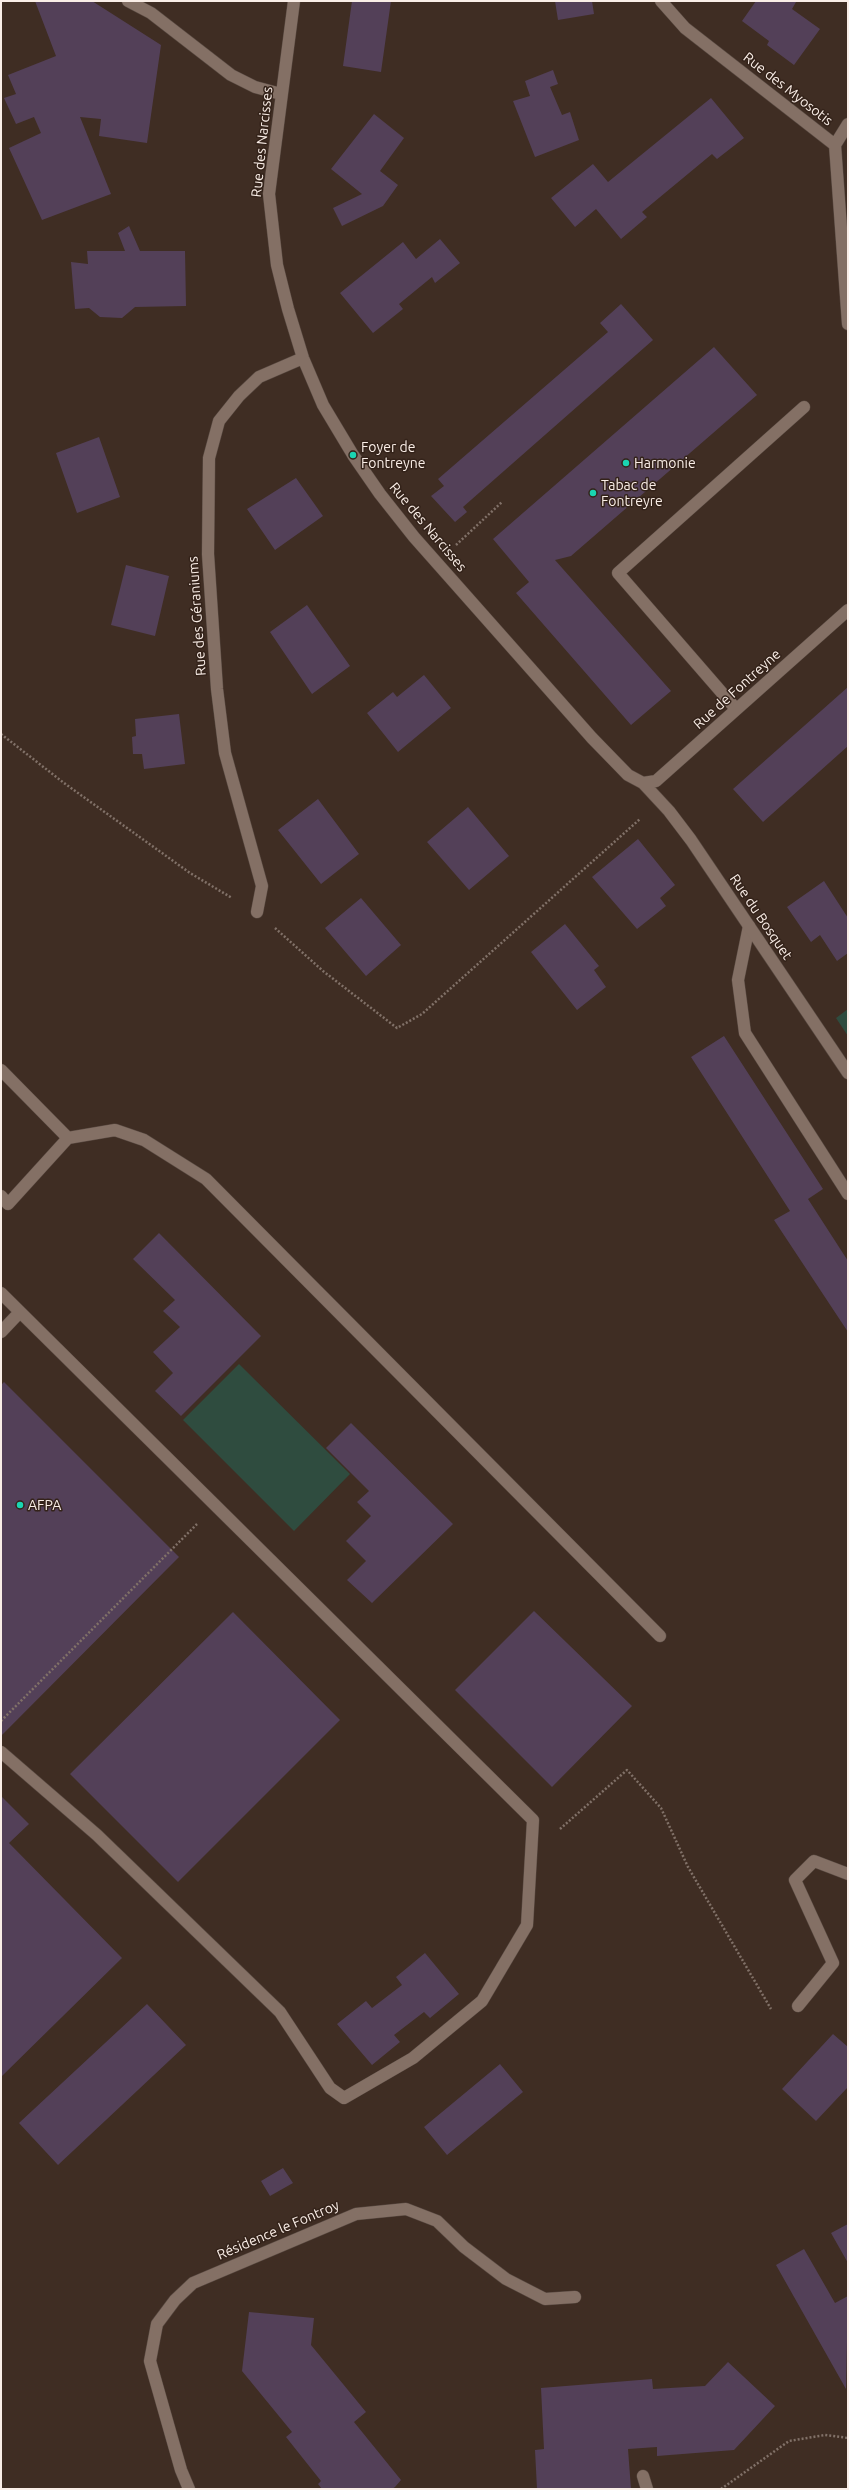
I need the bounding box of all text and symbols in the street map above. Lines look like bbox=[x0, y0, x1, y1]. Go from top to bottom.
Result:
street label: Rue des Myosotis bbox=[740, 49, 836, 129]
street label: Rue des Narcisses bbox=[248, 86, 276, 198]
place label: Foyer de Fontreyne bbox=[361, 439, 426, 472]
marker: Foyer de Fontreyne bbox=[348, 450, 358, 460]
place label: Harmonie bbox=[634, 455, 696, 471]
marker: Harmonie bbox=[621, 458, 631, 468]
place label: Tabac de Fontreyre bbox=[601, 477, 663, 510]
street label: Rue des Narcisses bbox=[386, 479, 470, 575]
marker: Tabac de Fontreyre bbox=[588, 488, 598, 498]
street label: Rue des Géraniums bbox=[184, 556, 210, 676]
street label: Rue de Fontreyne bbox=[690, 646, 784, 732]
street label: Rue du Bosquet bbox=[726, 871, 796, 963]
place label: AFPA bbox=[28, 1497, 61, 1513]
marker: AFPA bbox=[15, 1500, 25, 1510]
street label: Résidence le Fontroy bbox=[214, 2197, 342, 2263]

